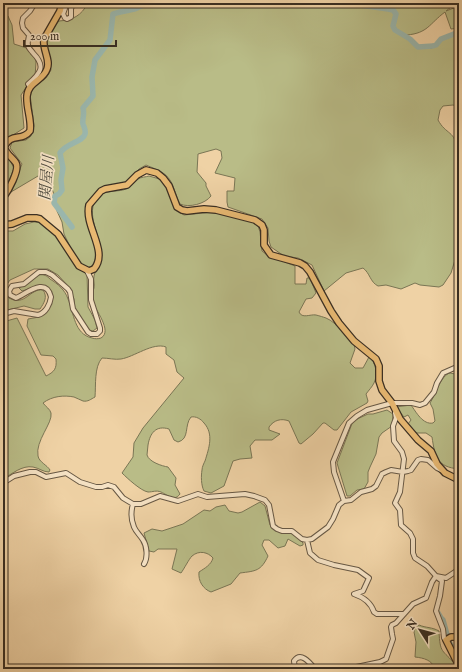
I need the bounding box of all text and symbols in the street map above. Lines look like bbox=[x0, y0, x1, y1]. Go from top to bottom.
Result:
scale bar bbox=[24, 22, 116, 48]
text: 200 m bbox=[30, 29, 59, 44]
water label: 関屋川 bbox=[36, 153, 59, 201]
north arrow bbox=[400, 610, 440, 650]
text: N bbox=[404, 616, 421, 633]

